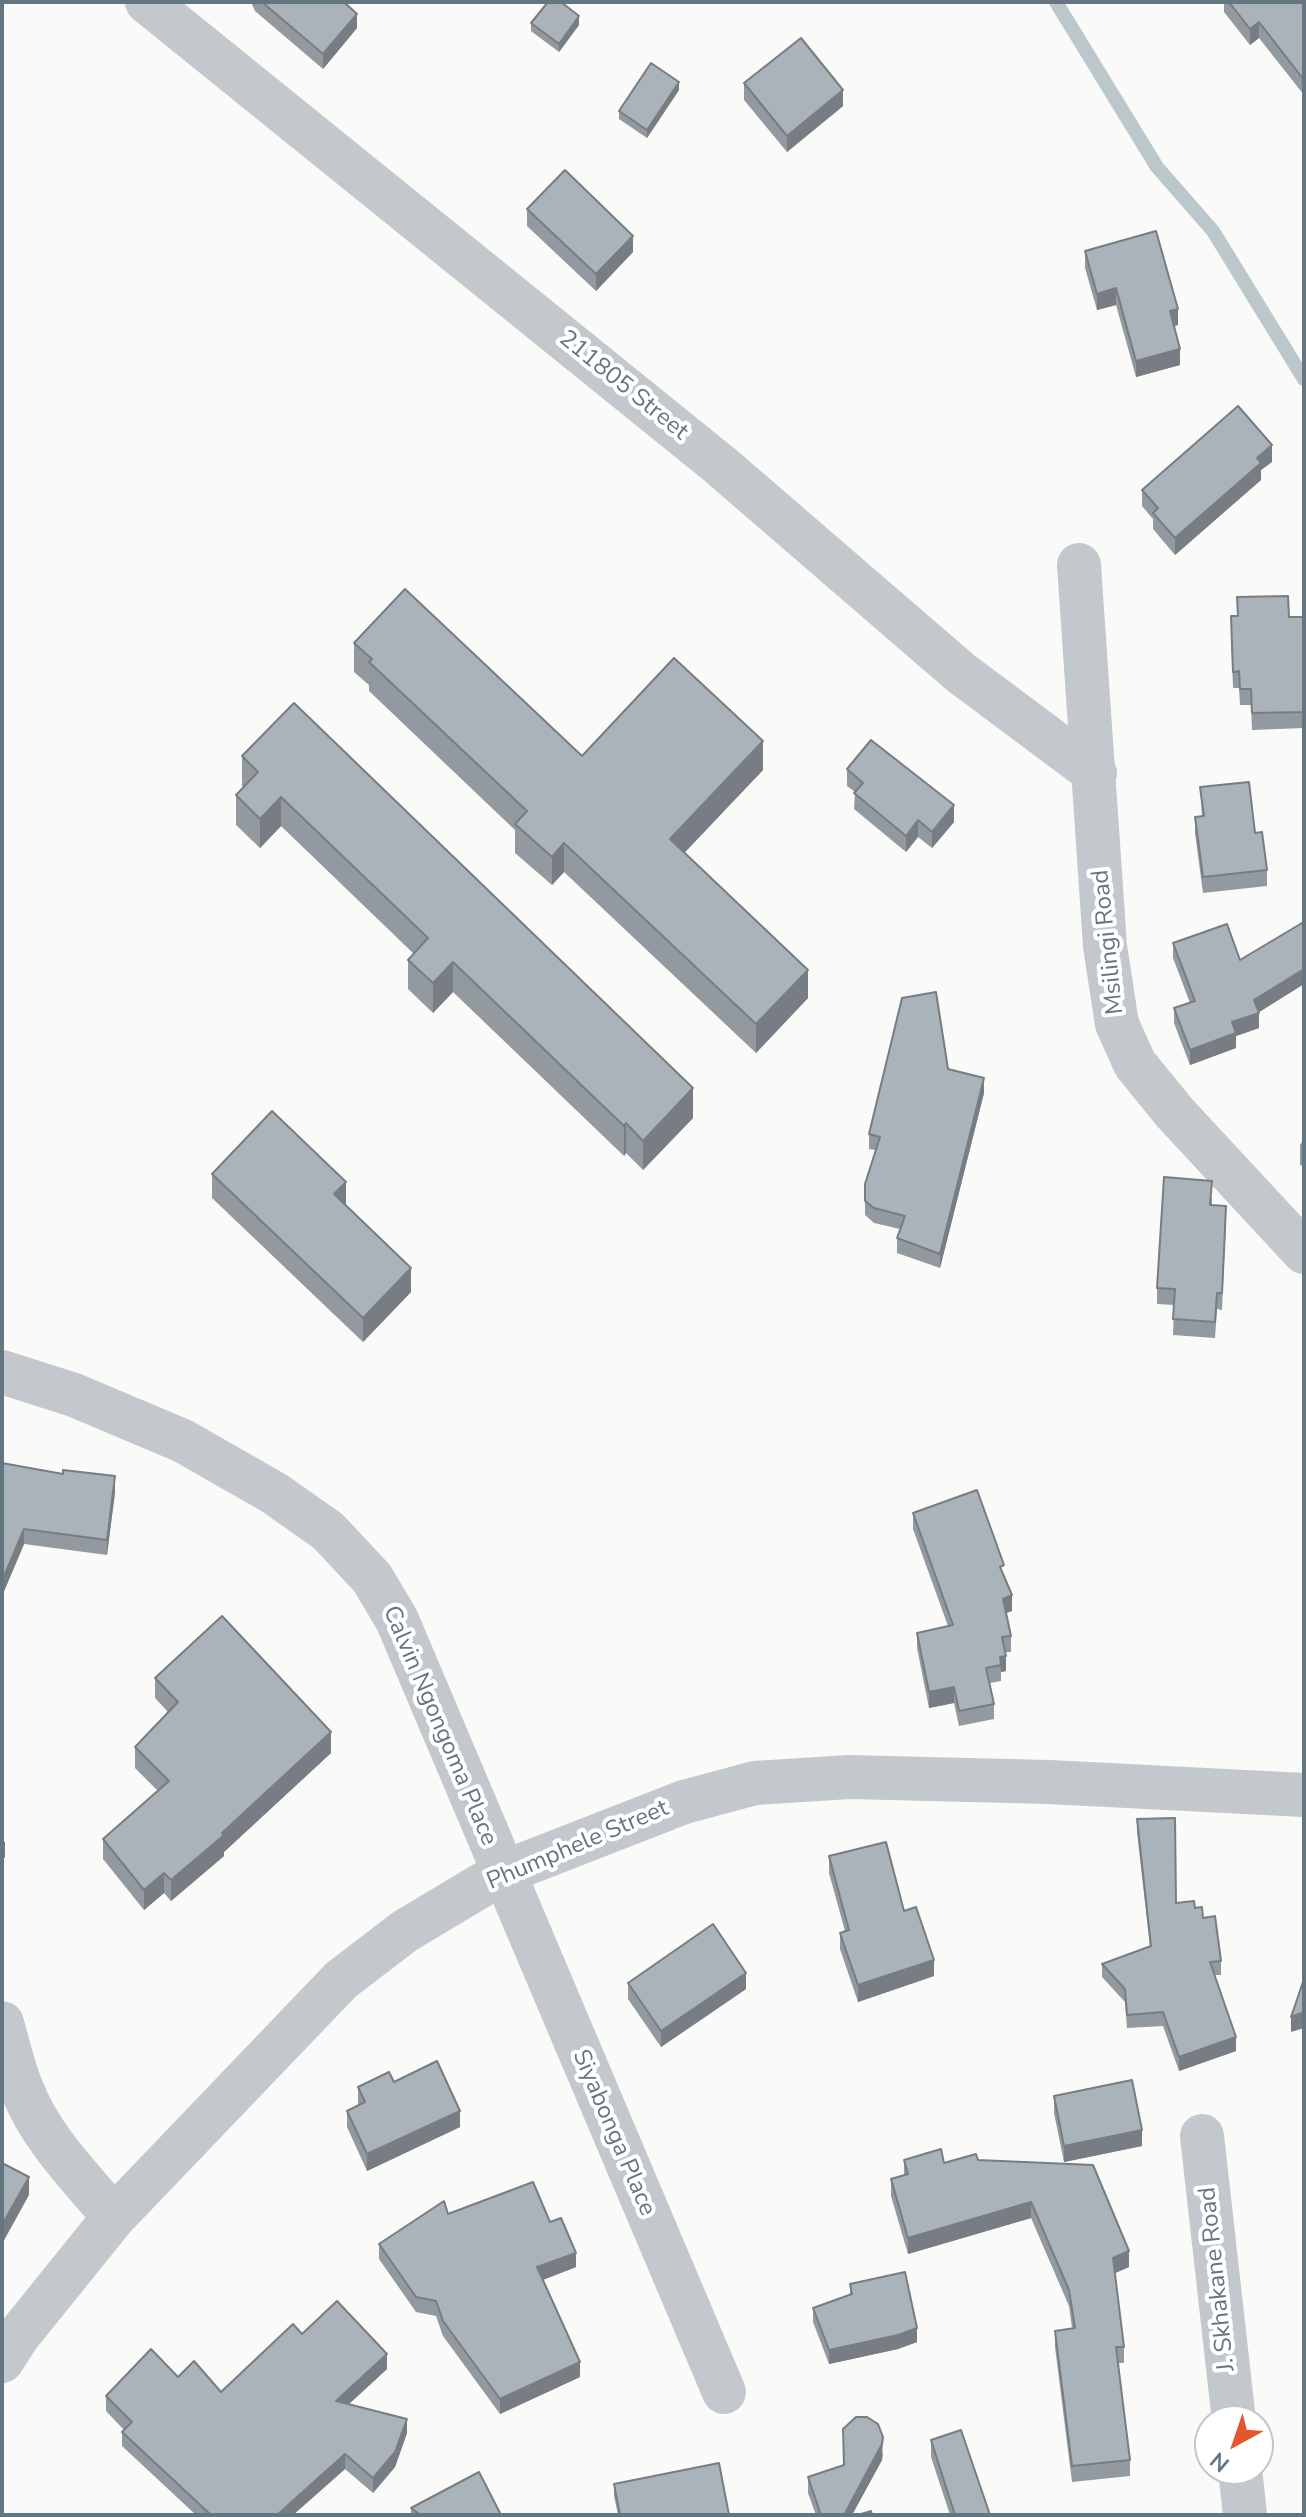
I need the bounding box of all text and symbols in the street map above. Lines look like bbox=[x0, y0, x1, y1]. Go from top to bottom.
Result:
street label: 211805 Street bbox=[553, 325, 693, 447]
street label: Msilingi Road bbox=[1087, 868, 1131, 1016]
street label: Calvin Ngongoma Place bbox=[375, 1602, 503, 1850]
street label: Phumphele Street bbox=[483, 1795, 673, 1897]
street label: Siyabonga Place bbox=[565, 2046, 661, 2220]
street label: J. Skhakane Road bbox=[1194, 2185, 1242, 2373]
north arrow bbox=[1194, 2405, 1274, 2485]
text: N bbox=[1204, 2445, 1236, 2479]

